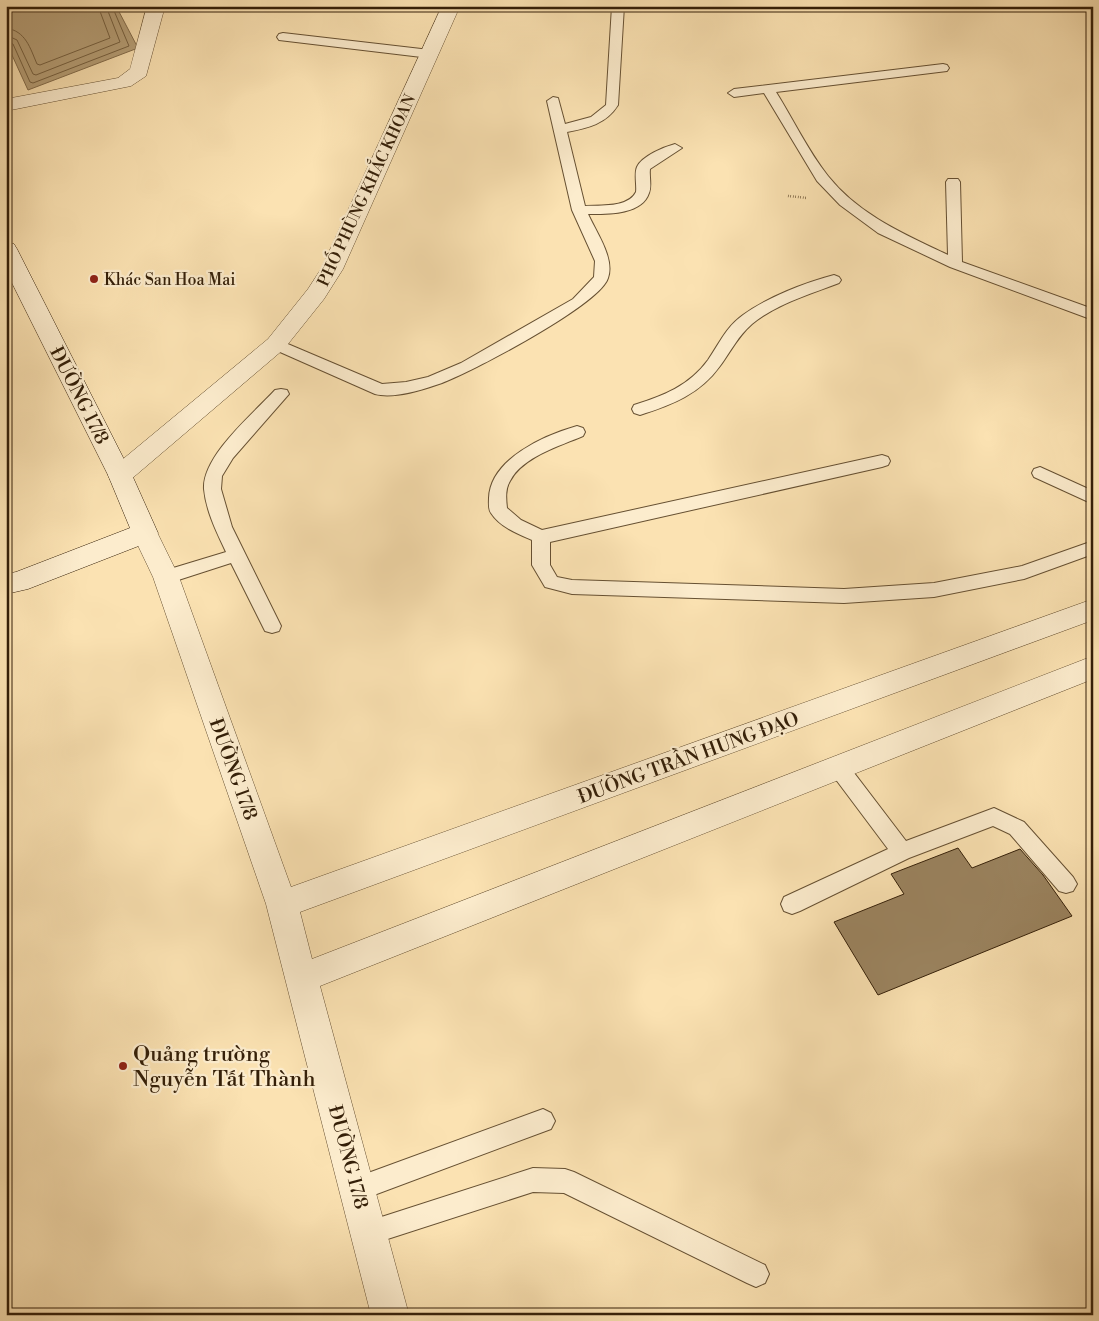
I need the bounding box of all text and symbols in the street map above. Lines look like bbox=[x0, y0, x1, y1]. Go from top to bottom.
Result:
street label: PHỐ PHÙNG KHẮC KHOAN bbox=[309, 89, 420, 290]
place label: Khác San Hoa Mai bbox=[104, 270, 236, 290]
marker: Khác San Hoa Mai bbox=[88, 273, 100, 285]
street label: ĐƯỜNG 17/8 bbox=[44, 342, 115, 448]
street label: ĐƯỜNG TRẦN HƯNG ĐẠO bbox=[574, 704, 802, 809]
street label: ĐƯỜNG 17/8 bbox=[204, 715, 264, 824]
place label: Quảng trường Nguyễn Tất Thành bbox=[133, 1041, 316, 1093]
marker: Quảng trường Nguyễn Tất Thành bbox=[117, 1060, 129, 1072]
street label: ĐƯỜNG 17/8 bbox=[323, 1102, 374, 1212]

